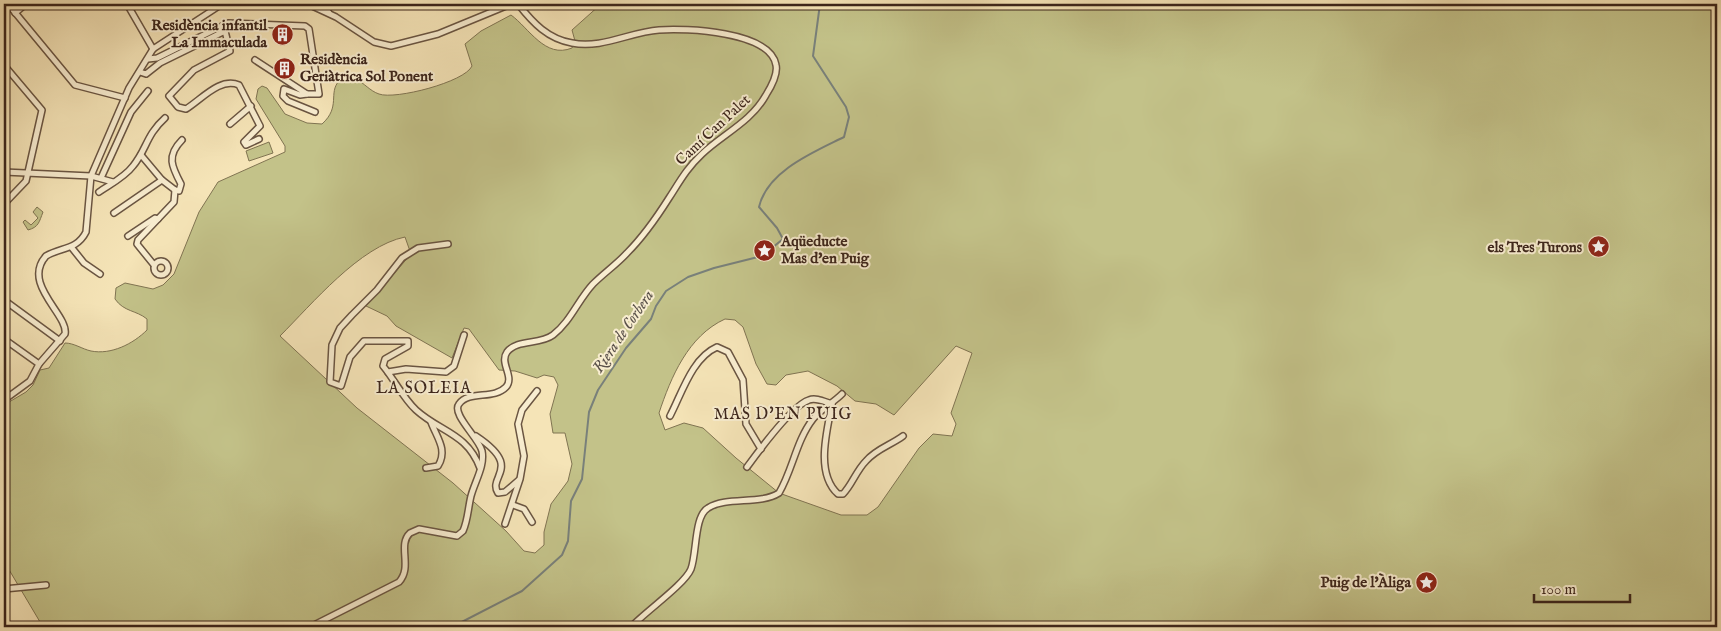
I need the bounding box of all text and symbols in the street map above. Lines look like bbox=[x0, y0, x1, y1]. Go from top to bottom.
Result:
place label: Residència infantil La Immaculada bbox=[151, 16, 268, 52]
building icon: Residència infantil La Immaculada bbox=[271, 22, 295, 46]
place label: Residència Geriàtrica Sol Ponent bbox=[300, 50, 434, 86]
building icon: Residència Geriàtrica Sol Ponent bbox=[272, 56, 296, 80]
street label: Camí Can Palet bbox=[672, 90, 754, 170]
place label: Aqüeducte Mas d'en Puig bbox=[780, 232, 870, 268]
place icon: els Tres Turons bbox=[1586, 235, 1610, 259]
place icon: Aqüeducte Mas d'en Puig bbox=[753, 238, 777, 262]
place label: els Tres Turons bbox=[1488, 238, 1583, 257]
water label: Riera de Corbera bbox=[589, 287, 659, 377]
district label: LA SOLEIA bbox=[376, 379, 472, 399]
district label: MAS D'EN PUIG bbox=[714, 405, 852, 425]
place icon: Puig de l'Àliga bbox=[1415, 570, 1439, 594]
scale bar bbox=[1534, 571, 1630, 603]
place label: Puig de l'Àliga bbox=[1320, 573, 1412, 592]
text: 100 m bbox=[1541, 580, 1577, 599]

